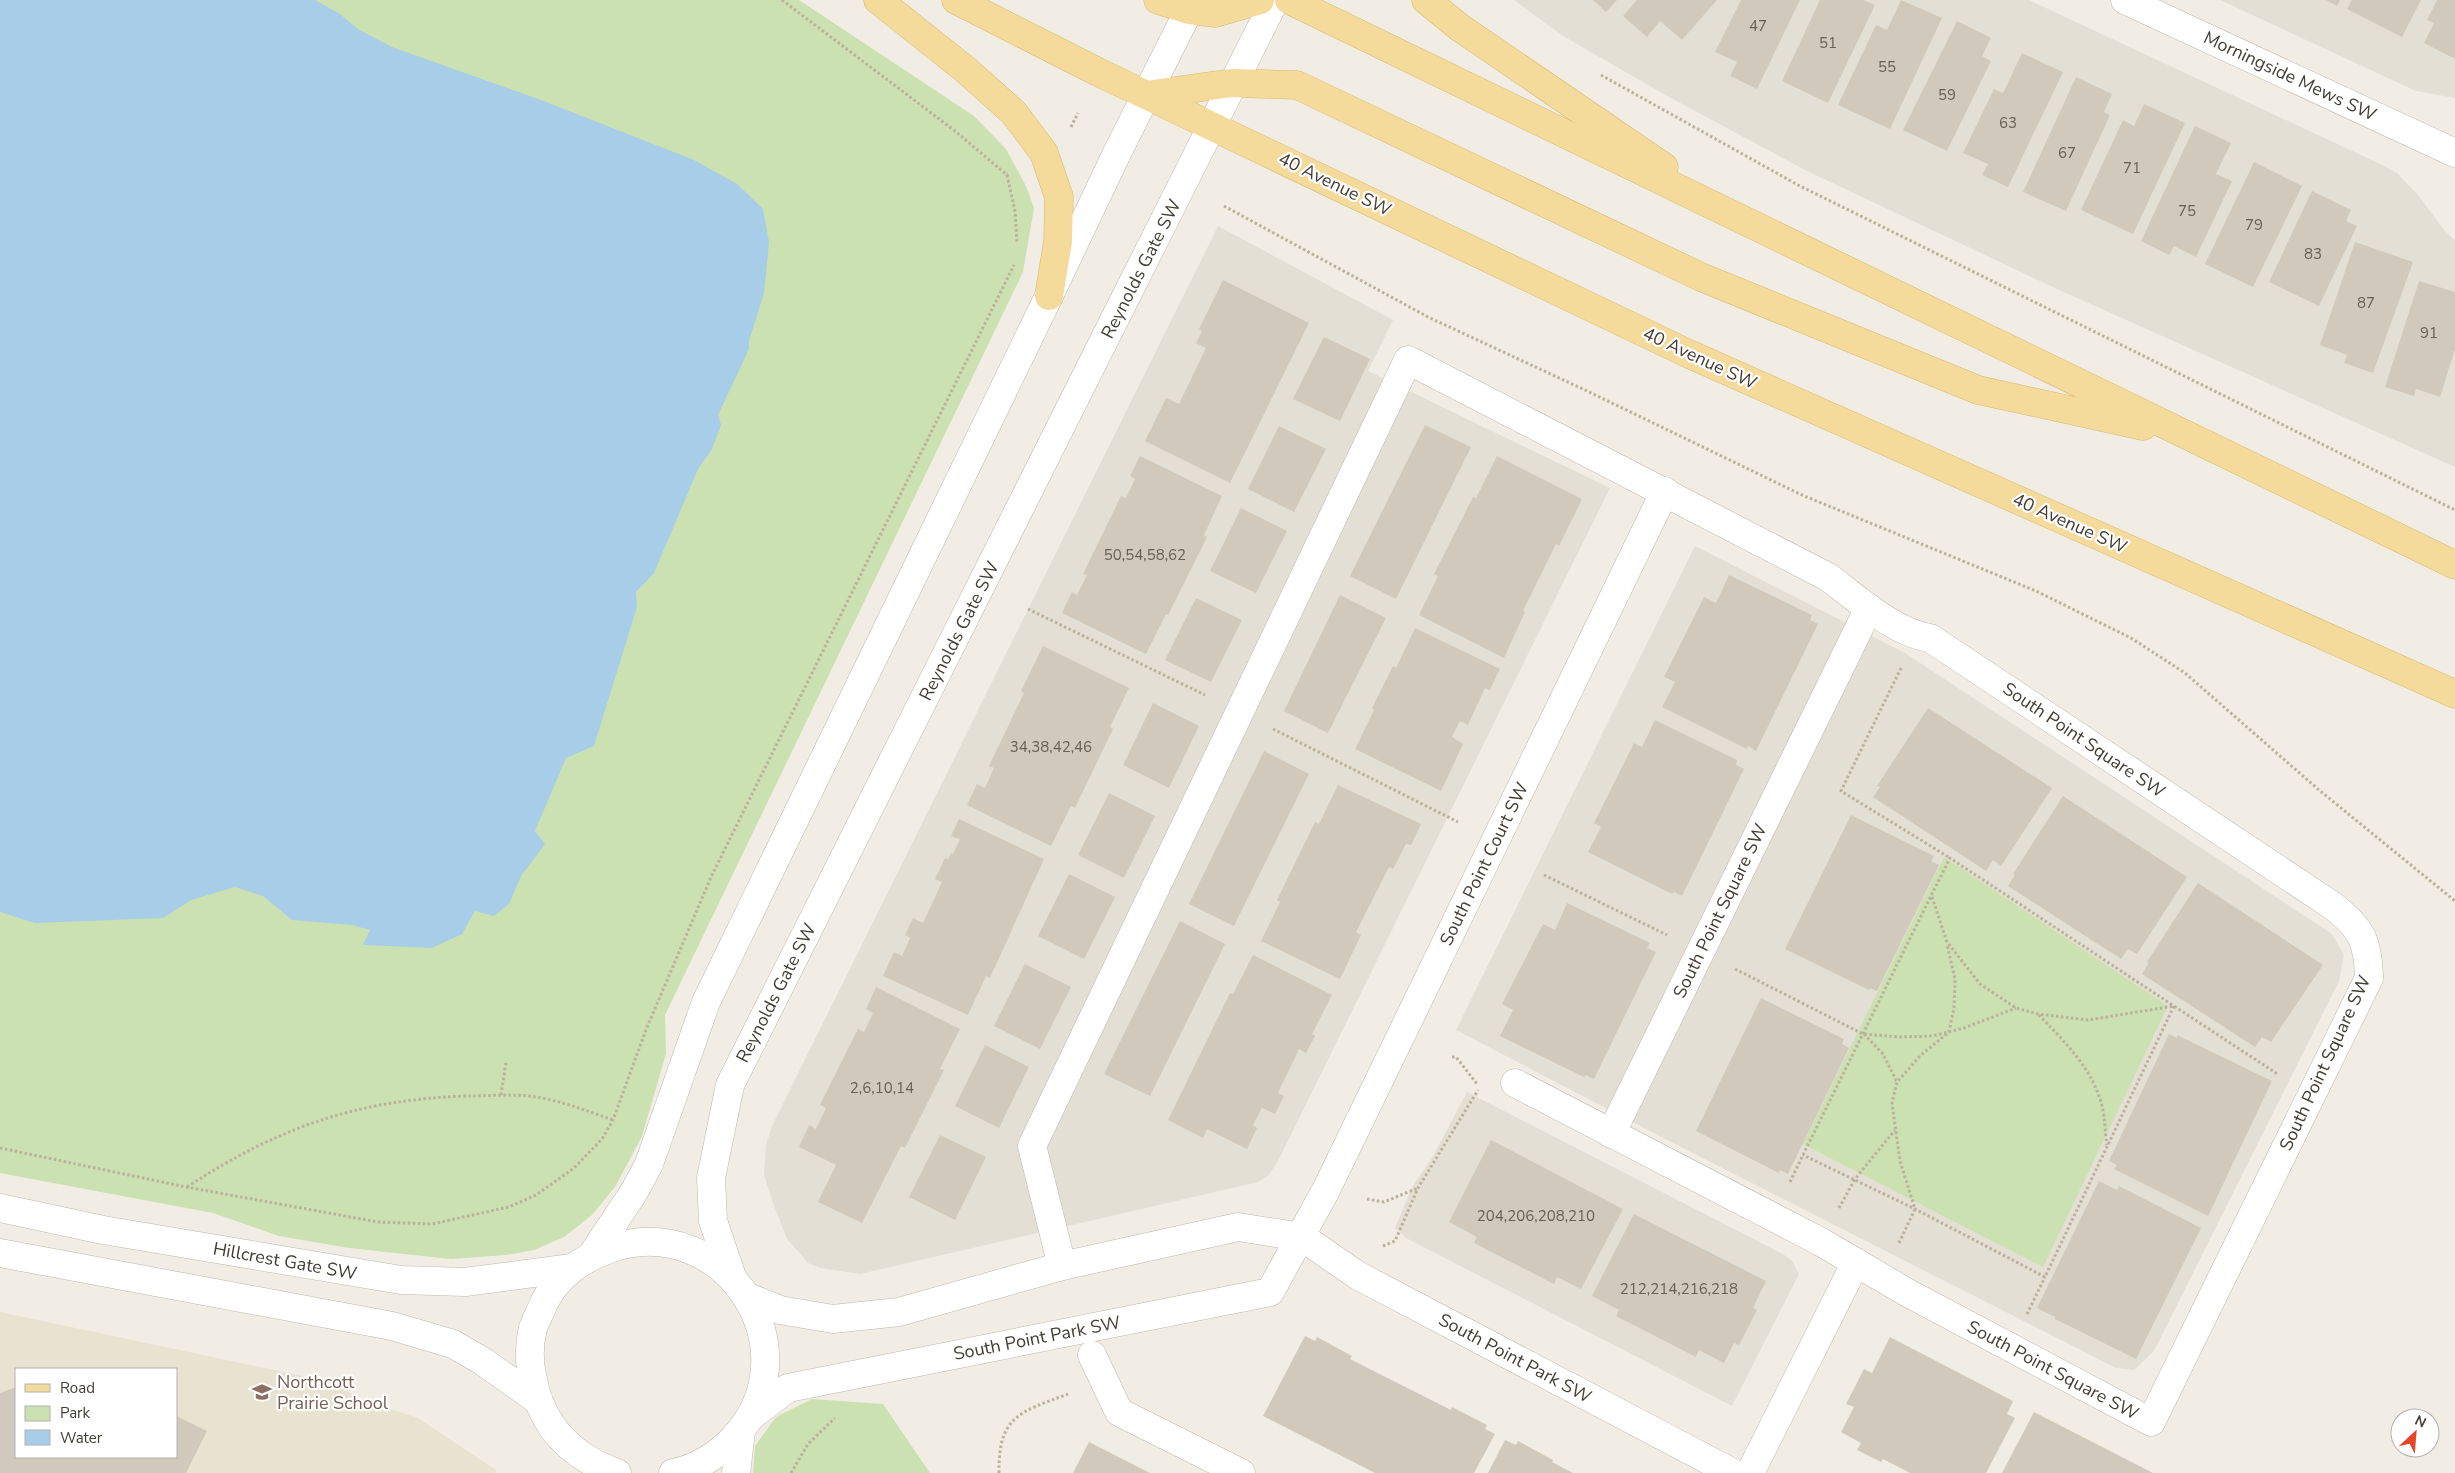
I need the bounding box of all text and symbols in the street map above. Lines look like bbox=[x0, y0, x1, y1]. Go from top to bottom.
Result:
house number: 47 bbox=[1749, 16, 1767, 36]
street label: Morningside Mews SW bbox=[2200, 25, 2381, 127]
house number: 51 bbox=[1819, 33, 1837, 53]
house number: 55 bbox=[1878, 57, 1896, 77]
house number: 59 bbox=[1938, 85, 1956, 105]
house number: 63 bbox=[1999, 113, 2017, 133]
house number: 67 bbox=[2058, 143, 2076, 163]
street label: 40 Avenue SW bbox=[1275, 146, 1396, 222]
house number: 71 bbox=[2123, 158, 2141, 178]
street label: Reynolds Gate SW bbox=[1095, 195, 1187, 343]
house number: 75 bbox=[2178, 201, 2196, 221]
house number: 79 bbox=[2245, 215, 2263, 235]
house number: 83 bbox=[2304, 244, 2322, 264]
house number: 87 bbox=[2357, 293, 2375, 313]
street label: 40 Avenue SW bbox=[1639, 321, 1761, 395]
house number: 91 bbox=[2420, 323, 2438, 343]
street label: 40 Avenue SW bbox=[2009, 487, 2131, 559]
house number: 50,54,58,62 bbox=[1104, 545, 1186, 565]
street label: Reynolds Gate SW bbox=[913, 557, 1005, 705]
street label: South Point Square SW bbox=[1998, 677, 2170, 803]
house number: 34,38,42,46 bbox=[1010, 737, 1092, 757]
street label: South Point Court SW bbox=[1434, 778, 1534, 950]
street label: South Point Square SW bbox=[1667, 820, 1773, 1002]
street label: Reynolds Gate SW bbox=[730, 919, 822, 1067]
street label: South Point Square SW bbox=[2274, 971, 2376, 1155]
house number: 2,6,10,14 bbox=[850, 1078, 914, 1098]
house number: 204,206,208,210 bbox=[1477, 1206, 1595, 1226]
street label: Hillcrest Gate SW bbox=[211, 1237, 359, 1286]
house number: 212,214,216,218 bbox=[1620, 1279, 1738, 1299]
street label: South Point Park SW bbox=[1434, 1308, 1596, 1409]
street label: South Point Park SW bbox=[951, 1310, 1123, 1366]
street label: South Point Square SW bbox=[1963, 1315, 2143, 1426]
legend bbox=[15, 1368, 178, 1458]
place label: Northcott Prairie School bbox=[277, 1370, 389, 1415]
text: Road bbox=[60, 1378, 95, 1398]
school or university icon: Northcott Prairie School bbox=[251, 1381, 273, 1403]
text: Park bbox=[60, 1403, 90, 1423]
north arrow bbox=[2390, 1408, 2440, 1458]
text: N bbox=[2412, 1411, 2429, 1433]
text: Water bbox=[60, 1428, 103, 1448]

